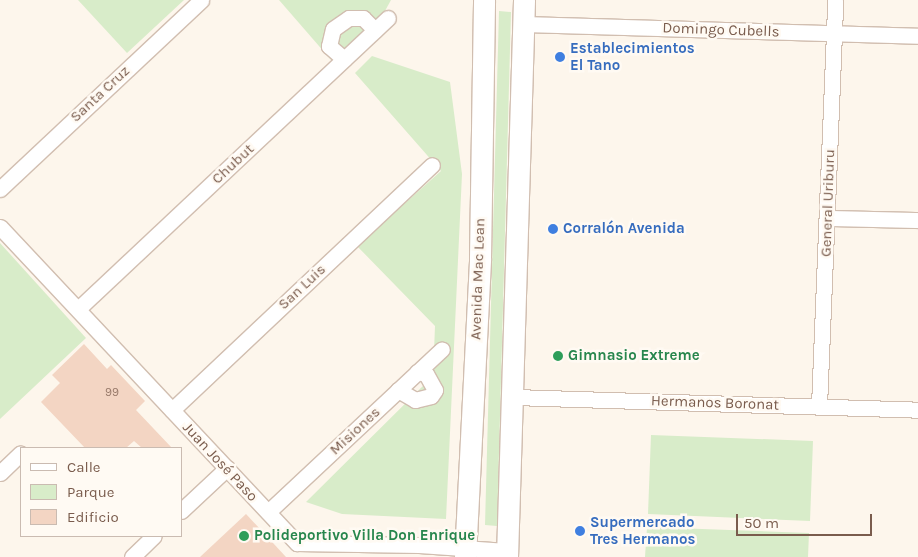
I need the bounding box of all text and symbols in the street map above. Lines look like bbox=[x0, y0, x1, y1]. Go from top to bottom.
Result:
street label: Domingo Cubells bbox=[662, 19, 780, 41]
place label: Establecimientos El Tano bbox=[570, 39, 695, 74]
marker: Establecimientos El Tano bbox=[554, 51, 566, 63]
street label: Santa Cruz bbox=[67, 62, 133, 126]
street label: Chubut bbox=[208, 140, 258, 188]
street label: General Uriburu bbox=[817, 149, 839, 257]
street label: Avenida Mac Lean bbox=[467, 218, 489, 340]
place label: Corralón Avenida bbox=[563, 220, 685, 238]
marker: Corralón Avenida bbox=[547, 223, 559, 235]
street label: San Luis bbox=[275, 261, 329, 313]
place label: Gimnasio Extreme bbox=[568, 347, 700, 365]
marker: Gimnasio Extreme bbox=[552, 350, 564, 362]
house number: 99 bbox=[105, 386, 119, 400]
street label: Hermanos Boronat bbox=[651, 392, 779, 414]
street label: Misiones bbox=[326, 403, 384, 459]
street label: Juan José Paso bbox=[179, 419, 261, 505]
legend bbox=[20, 447, 182, 537]
text: Calle bbox=[67, 458, 101, 476]
text: Parque bbox=[67, 483, 115, 501]
scale bar bbox=[738, 504, 874, 536]
text: Edificio bbox=[67, 508, 119, 526]
place label: Supermercado Tres Hermanos bbox=[590, 513, 695, 548]
text: 50 m bbox=[744, 514, 779, 532]
marker: Supermercado Tres Hermanos bbox=[574, 525, 586, 537]
place label: Polideportivo Villa Don Enrique bbox=[254, 527, 475, 545]
marker: Polideportivo Villa Don Enrique bbox=[238, 530, 250, 542]

